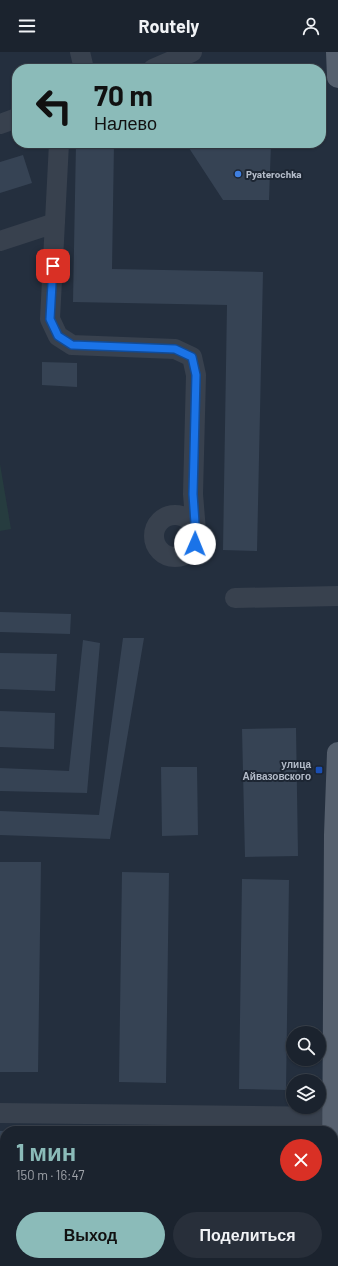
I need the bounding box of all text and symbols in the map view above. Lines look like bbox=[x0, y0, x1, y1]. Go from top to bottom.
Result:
icon: menu bbox=[16, 15, 38, 37]
text: Routely bbox=[139, 15, 199, 37]
icon: person bbox=[300, 15, 322, 37]
text: 70 m bbox=[94, 78, 153, 112]
icon: left bbox=[28, 80, 80, 132]
text: Налево bbox=[94, 112, 157, 134]
place label: Pyaterochka bbox=[246, 168, 302, 180]
marker: Pyaterochka bbox=[233, 169, 243, 179]
pin bbox=[36, 249, 70, 283]
icon: arrive bbox=[42, 255, 64, 277]
position arrow bbox=[174, 523, 216, 565]
place label: улица Айвазовского bbox=[243, 758, 311, 782]
marker: улица Айвазовского bbox=[314, 765, 324, 775]
map controls bbox=[286, 1026, 326, 1114]
button: search bbox=[286, 1026, 326, 1066]
button: layers bbox=[286, 1074, 326, 1114]
text: 1 мин bbox=[16, 1137, 76, 1166]
button: close bbox=[280, 1139, 322, 1181]
text: 150 m · 16:47 bbox=[16, 1167, 84, 1183]
button: Выход bbox=[16, 1212, 165, 1258]
button: Поделиться bbox=[173, 1212, 322, 1258]

